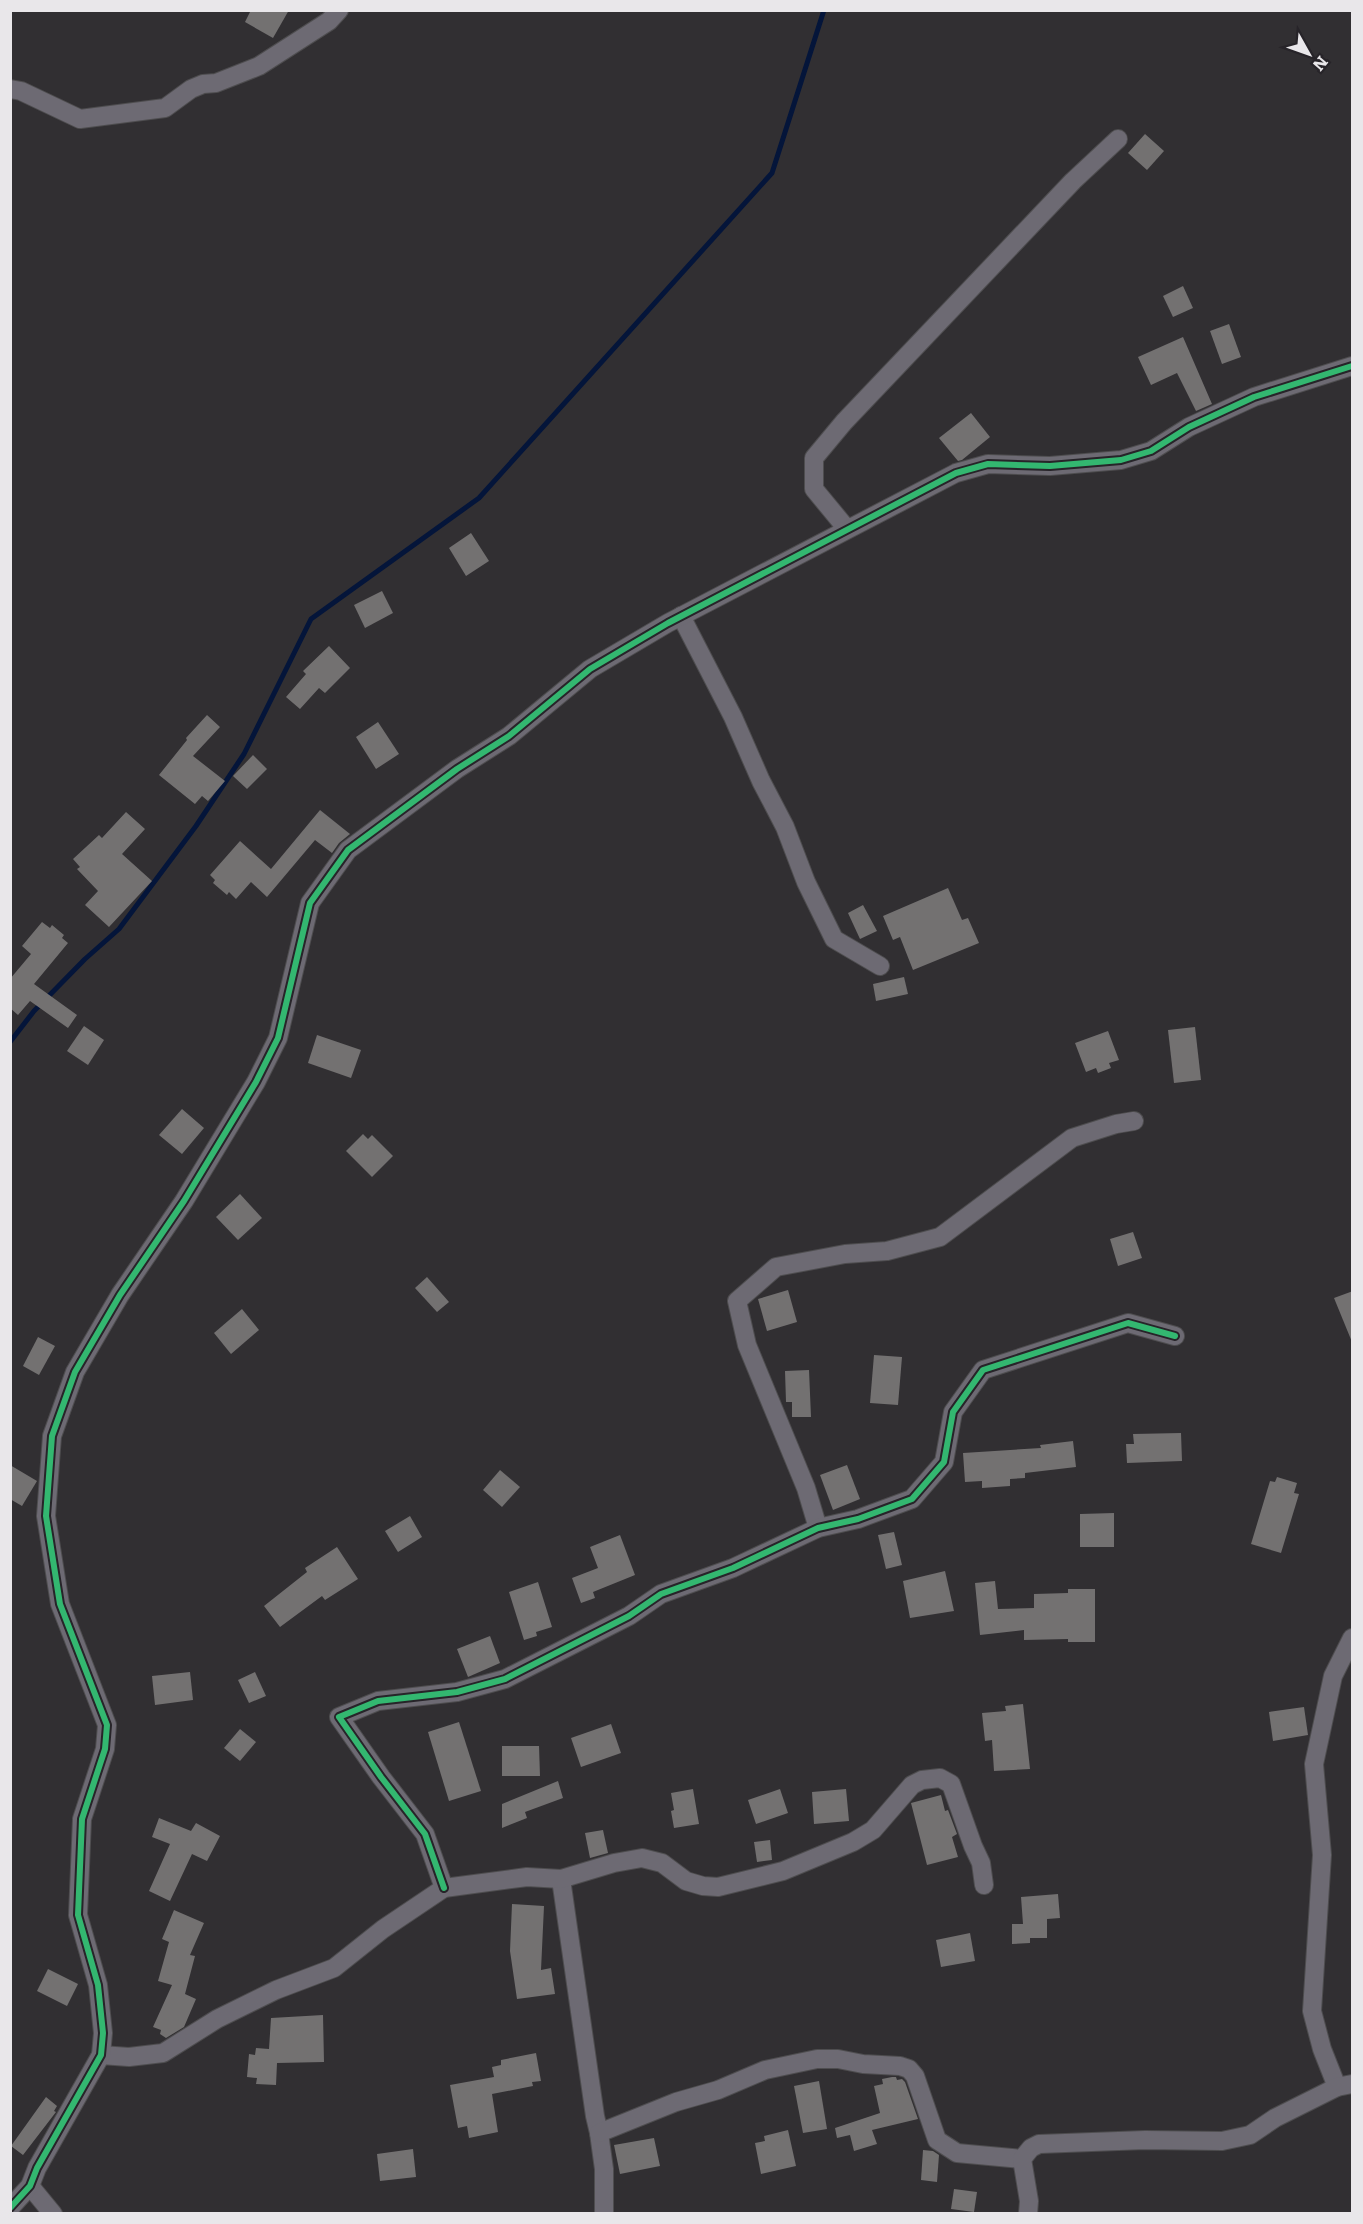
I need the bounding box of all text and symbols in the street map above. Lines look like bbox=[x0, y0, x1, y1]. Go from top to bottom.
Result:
north arrow bbox=[1279, 24, 1339, 84]
text: N bbox=[1308, 51, 1335, 77]

